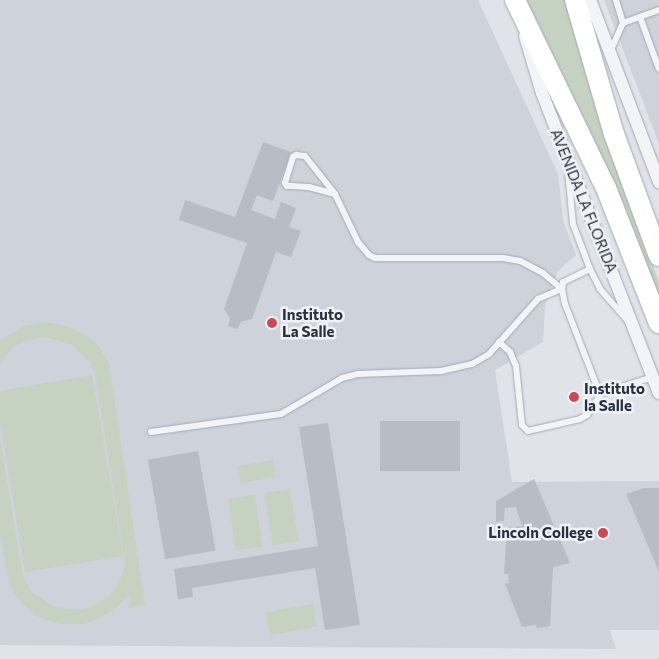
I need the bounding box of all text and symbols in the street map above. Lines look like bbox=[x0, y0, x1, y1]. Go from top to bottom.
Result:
street label: AVENIDA LA FLORIDA bbox=[547, 126, 621, 276]
place label: Instituto La Salle bbox=[282, 305, 343, 340]
marker: Instituto La Salle bbox=[266, 317, 278, 329]
place label: Instituto la Salle bbox=[584, 379, 645, 414]
marker: Instituto la Salle bbox=[568, 391, 580, 403]
place label: Lincoln College bbox=[488, 524, 593, 542]
marker: Lincoln College bbox=[597, 527, 609, 539]

